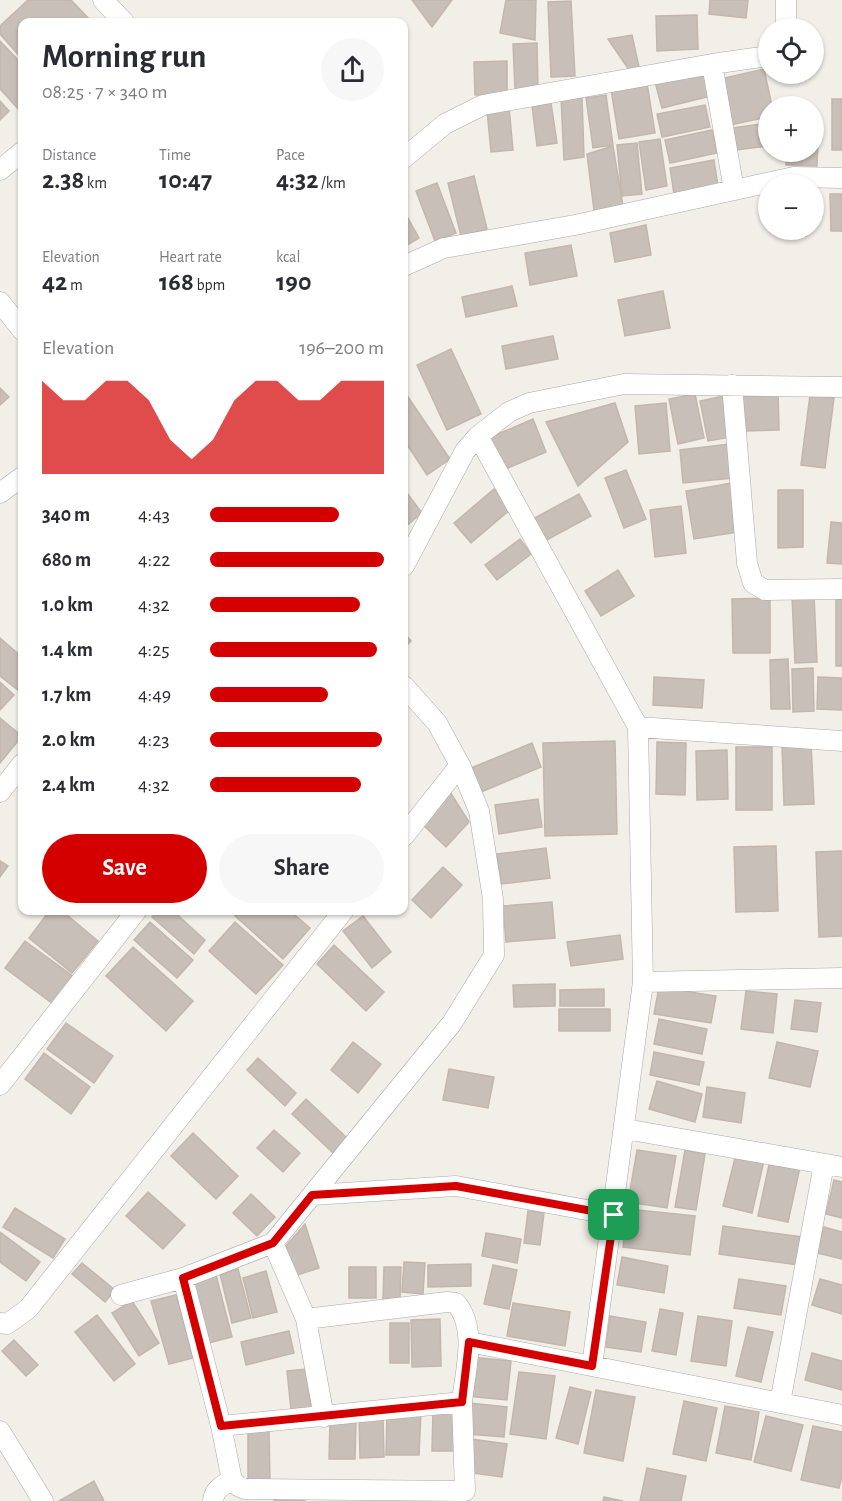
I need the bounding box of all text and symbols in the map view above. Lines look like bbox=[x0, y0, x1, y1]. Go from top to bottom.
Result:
map controls bbox=[758, 18, 824, 240]
button: locate bbox=[758, 18, 824, 84]
button: share bbox=[321, 38, 384, 101]
text: Morning run bbox=[42, 41, 206, 74]
text: 08:25 · 7 × 340 m bbox=[42, 82, 168, 102]
button: + bbox=[758, 96, 824, 162]
text: Distance bbox=[42, 147, 96, 163]
text: Time bbox=[159, 147, 191, 163]
text: Pace bbox=[276, 147, 305, 163]
text: 2.38 bbox=[42, 167, 84, 193]
text: 10:47 bbox=[159, 167, 212, 193]
text: 4:32 bbox=[276, 167, 318, 193]
button: − bbox=[758, 174, 824, 240]
text: km bbox=[84, 175, 107, 191]
text: /km bbox=[318, 175, 346, 191]
text: Elevation bbox=[42, 249, 100, 265]
text: Heart rate bbox=[159, 249, 222, 265]
text: kcal bbox=[276, 249, 300, 265]
text: 42 bbox=[42, 269, 67, 295]
text: 168 bbox=[159, 269, 194, 295]
text: 190 bbox=[276, 269, 311, 295]
text: m bbox=[67, 277, 83, 293]
text: bpm bbox=[194, 277, 225, 293]
text: Elevation bbox=[42, 338, 114, 358]
text: 196–200 m bbox=[299, 338, 384, 358]
text: 340 m bbox=[42, 505, 90, 525]
text: 4:43 bbox=[138, 505, 170, 525]
text: 680 m bbox=[42, 550, 91, 570]
text: 4:22 bbox=[138, 550, 170, 570]
text: 1.0 km bbox=[42, 595, 93, 615]
text: 4:32 bbox=[138, 595, 170, 615]
text: 1.4 km bbox=[42, 640, 93, 660]
text: 4:25 bbox=[138, 640, 170, 660]
text: 1.7 km bbox=[42, 685, 91, 705]
text: 4:49 bbox=[138, 685, 171, 705]
text: 2.0 km bbox=[42, 730, 95, 750]
text: 4:23 bbox=[138, 730, 170, 750]
text: 2.4 km bbox=[42, 775, 95, 795]
text: 4:32 bbox=[138, 775, 170, 795]
button: Save bbox=[42, 834, 207, 903]
button: Share bbox=[219, 834, 384, 903]
pin bbox=[588, 1189, 639, 1240]
icon: arrive bbox=[597, 1198, 630, 1231]

